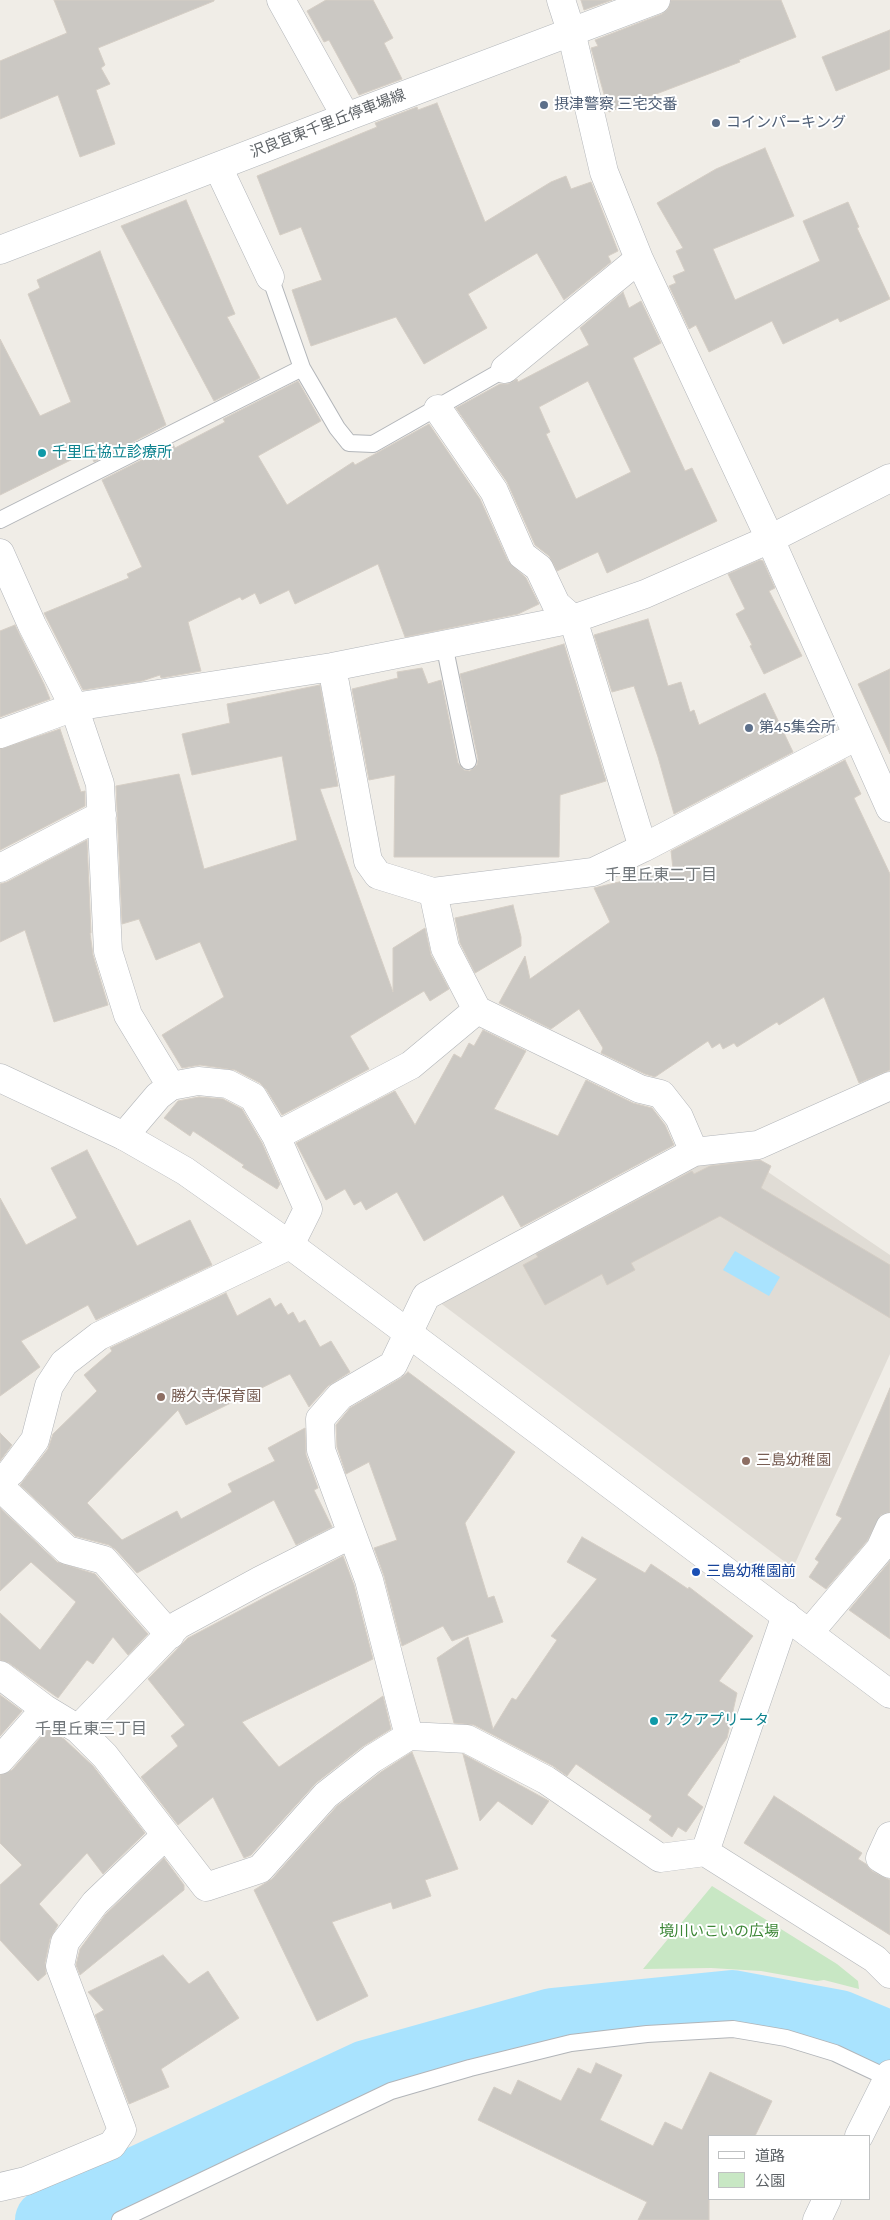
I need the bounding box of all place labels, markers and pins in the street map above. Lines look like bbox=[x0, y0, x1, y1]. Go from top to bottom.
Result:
place label: 摂津警察 三宅交番 bbox=[554, 96, 678, 114]
marker: 摂津警察 三宅交番 bbox=[538, 99, 550, 111]
place label: コインパーキング bbox=[726, 114, 846, 132]
marker: コインパーキング bbox=[710, 117, 722, 129]
place label: 千里丘協立診療所 bbox=[52, 444, 172, 462]
marker: 千里丘協立診療所 bbox=[36, 447, 48, 459]
place label: 第45集会所 bbox=[759, 719, 836, 737]
marker: 第45集会所 bbox=[743, 722, 755, 734]
place label: 勝久寺保育園 bbox=[171, 1388, 261, 1406]
marker: 勝久寺保育園 bbox=[155, 1391, 167, 1403]
place label: 三島幼稚園 bbox=[756, 1452, 831, 1470]
marker: 三島幼稚園 bbox=[740, 1455, 752, 1467]
place label: 三島幼稚園前 bbox=[706, 1563, 796, 1581]
marker: 三島幼稚園前 bbox=[690, 1566, 702, 1578]
place label: アクアプリータ bbox=[664, 1712, 769, 1730]
marker: アクアプリータ bbox=[648, 1715, 660, 1727]

